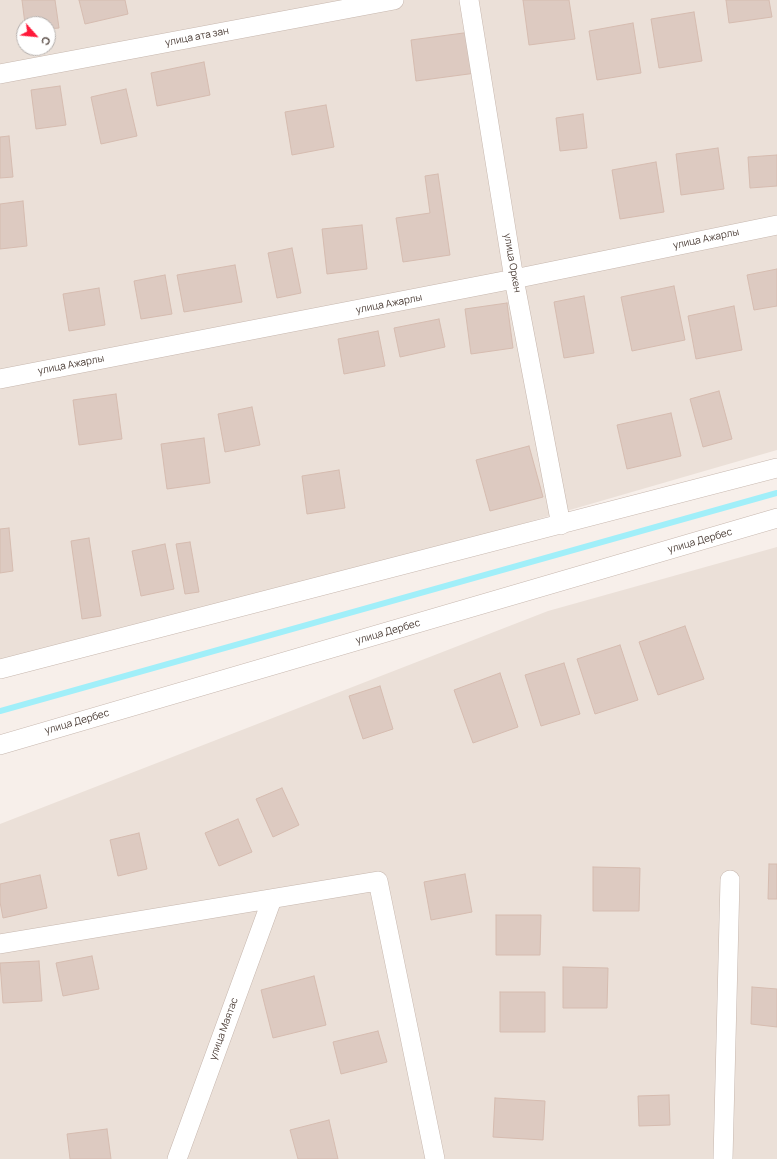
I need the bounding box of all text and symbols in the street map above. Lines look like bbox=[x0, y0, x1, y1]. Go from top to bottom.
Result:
north arrow bbox=[16, 16, 56, 56]
street label: улица ата зан bbox=[164, 25, 230, 49]
text: С bbox=[38, 34, 55, 48]
street label: улица Ажарлы bbox=[672, 226, 740, 252]
street label: улица Оркен bbox=[501, 232, 523, 294]
street label: улица Ажарлы bbox=[355, 292, 423, 316]
street label: улица Ажарлы bbox=[37, 353, 105, 377]
street label: улица Дербес bbox=[666, 526, 734, 556]
street label: улица Дербес bbox=[354, 617, 422, 647]
street label: улица Дербес bbox=[43, 707, 111, 737]
street label: улица Маятас bbox=[207, 996, 241, 1062]

